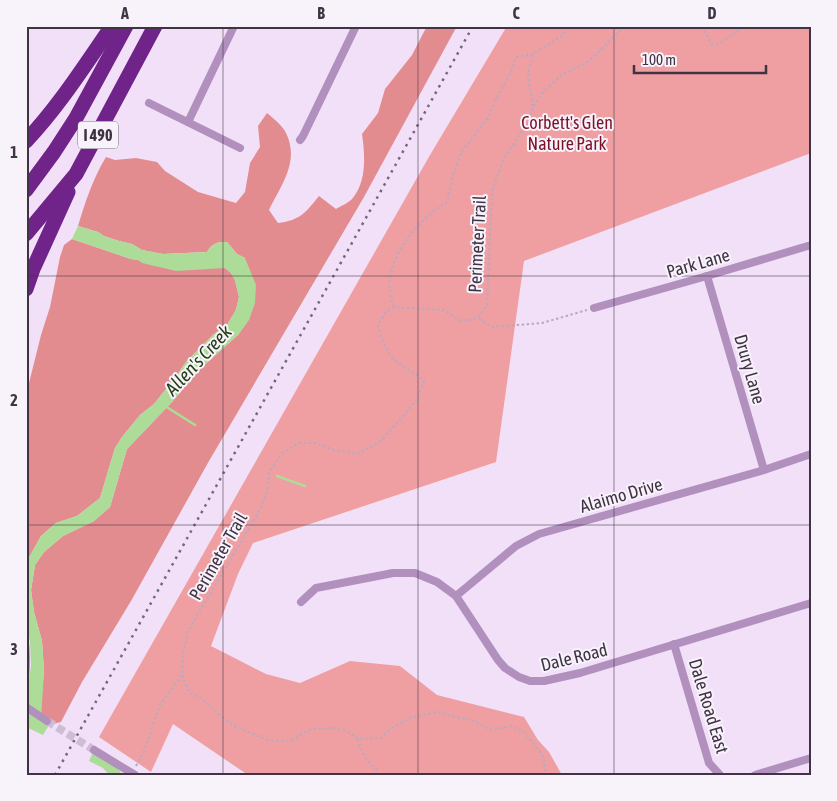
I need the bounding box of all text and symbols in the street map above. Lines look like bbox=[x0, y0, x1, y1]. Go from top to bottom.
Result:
text: A bbox=[120, 4, 129, 22]
text: B bbox=[317, 4, 325, 22]
text: C bbox=[512, 4, 520, 22]
text: D bbox=[708, 4, 717, 22]
scale bar bbox=[634, 42, 767, 74]
text: 100 m bbox=[642, 51, 676, 68]
park label: Corbett's Glen Nature Park bbox=[521, 112, 613, 154]
road number: I 490 bbox=[78, 122, 118, 148]
text: 1 bbox=[10, 143, 18, 161]
street label: Perimeter Trail bbox=[464, 195, 490, 293]
street label: Park Lane bbox=[664, 244, 732, 282]
water label: Allen's Creek bbox=[159, 320, 236, 400]
street label: Drury Lane bbox=[730, 332, 770, 406]
text: 2 bbox=[10, 391, 18, 409]
street label: Alaimo Drive bbox=[577, 473, 665, 517]
street label: Perimeter Trail bbox=[185, 508, 252, 603]
street label: Dale Road bbox=[538, 639, 610, 675]
text: 3 bbox=[10, 640, 18, 658]
street label: Dale Road East bbox=[685, 656, 733, 756]

